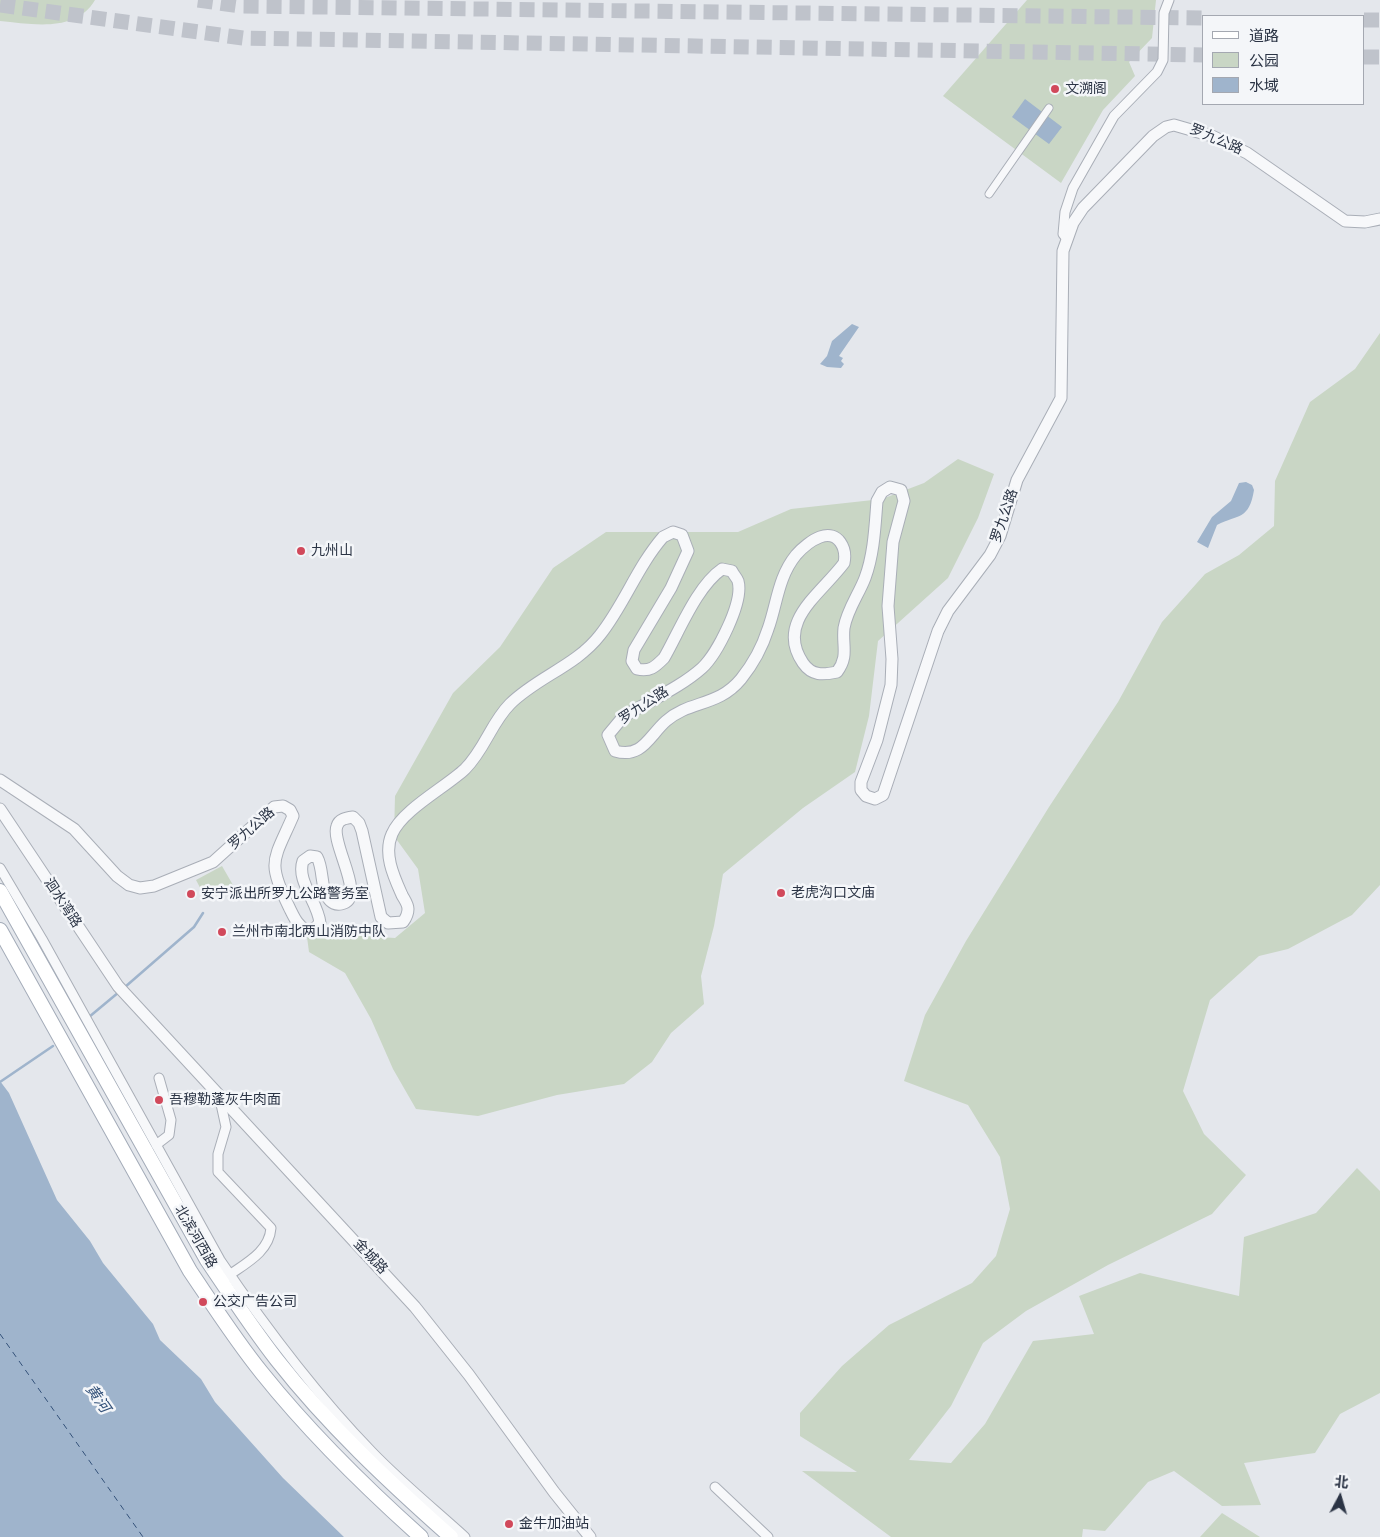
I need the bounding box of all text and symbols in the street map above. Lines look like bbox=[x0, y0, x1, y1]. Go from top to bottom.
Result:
legend bbox=[1202, 15, 1365, 105]
text: 道路 bbox=[1249, 27, 1279, 45]
text: 公园 bbox=[1249, 52, 1279, 70]
text: 水域 bbox=[1249, 77, 1279, 95]
place label: 文溯阁 bbox=[1065, 81, 1107, 97]
marker: 文溯阁 bbox=[1049, 83, 1061, 95]
street label: 罗九公路 bbox=[1187, 121, 1245, 159]
street label: 罗九公路 bbox=[988, 487, 1022, 545]
place label: 九州山 bbox=[311, 543, 353, 559]
marker: 九州山 bbox=[295, 545, 307, 557]
street label: 罗九公路 bbox=[616, 684, 672, 728]
street label: 罗九公路 bbox=[225, 804, 279, 854]
street label: 洄水湾路 bbox=[40, 875, 84, 931]
place label: 老虎沟口文庙 bbox=[791, 885, 875, 901]
place label: 安宁派出所罗九公路警务室 bbox=[201, 886, 369, 902]
marker: 老虎沟口文庙 bbox=[775, 887, 787, 899]
marker: 安宁派出所罗九公路警务室 bbox=[185, 888, 197, 900]
place label: 兰州市南北两山消防中队 bbox=[232, 924, 386, 940]
marker: 兰州市南北两山消防中队 bbox=[216, 926, 228, 938]
place label: 吾穆勒蓬灰牛肉面 bbox=[169, 1092, 281, 1108]
marker: 吾穆勒蓬灰牛肉面 bbox=[153, 1094, 165, 1106]
street label: 北滨河西路 bbox=[170, 1202, 220, 1272]
street label: 金城路 bbox=[350, 1236, 390, 1278]
place label: 公交广告公司 bbox=[213, 1294, 297, 1310]
marker: 公交广告公司 bbox=[197, 1296, 209, 1308]
water label: 黄河 bbox=[81, 1382, 113, 1416]
north arrow bbox=[1315, 1472, 1365, 1522]
text: 北 bbox=[1334, 1473, 1349, 1491]
place label: 金牛加油站 bbox=[519, 1516, 589, 1532]
marker: 金牛加油站 bbox=[503, 1518, 515, 1530]

